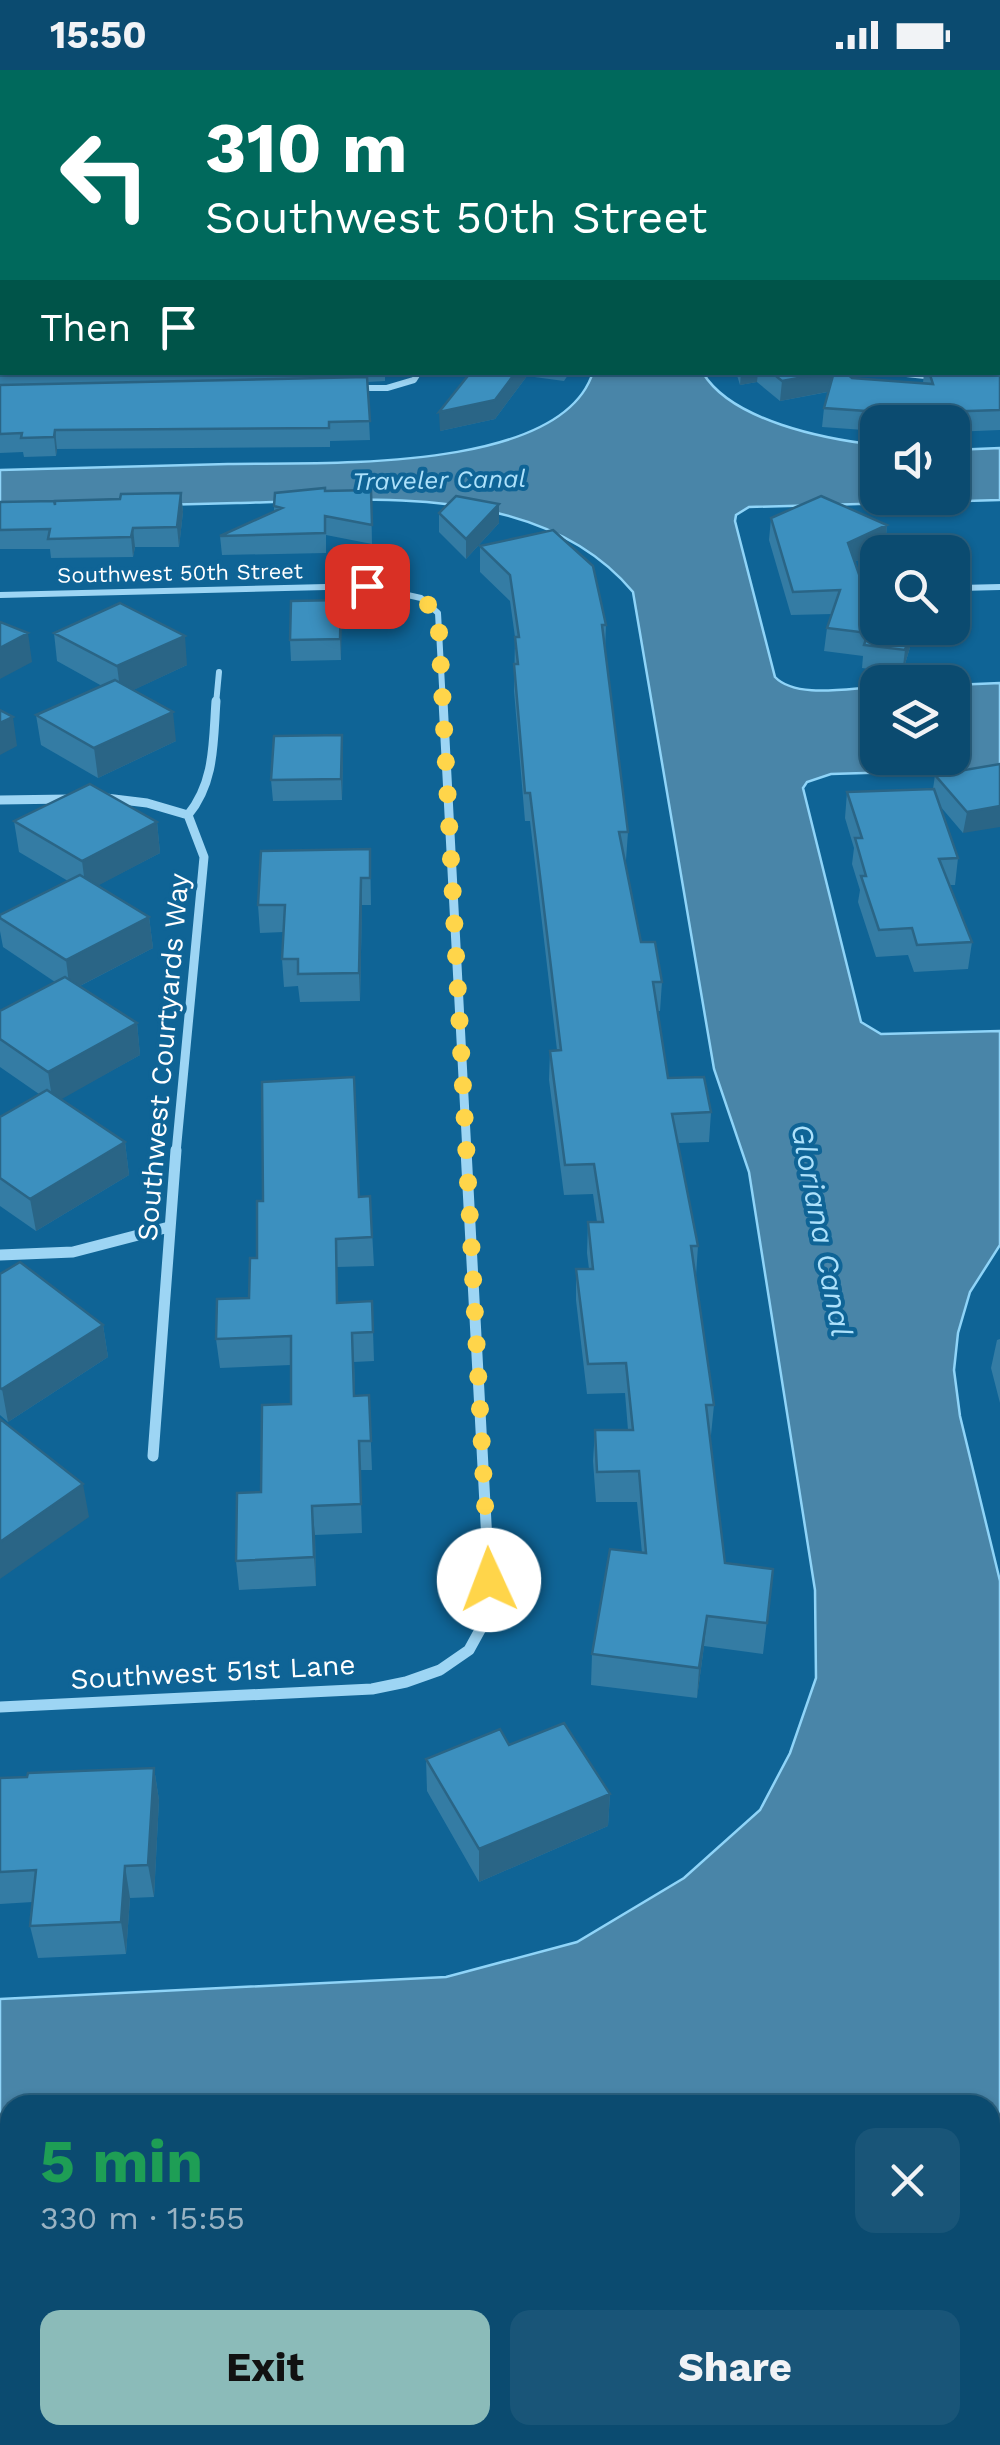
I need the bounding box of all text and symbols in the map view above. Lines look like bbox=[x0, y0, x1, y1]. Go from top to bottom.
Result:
text: 15:50 bbox=[50, 13, 147, 57]
text: 310 m bbox=[205, 107, 408, 189]
icon: left bbox=[40, 110, 170, 240]
text: Southwest 50th Street bbox=[205, 191, 707, 244]
icon: arrive bbox=[151, 300, 206, 355]
text: Then bbox=[40, 306, 131, 350]
map controls bbox=[860, 405, 970, 775]
button: sound bbox=[860, 405, 970, 515]
water label: Traveler Canal bbox=[352, 464, 526, 496]
button: search bbox=[860, 535, 970, 645]
pin bbox=[325, 544, 410, 629]
street label: Southwest 50th Street bbox=[57, 558, 303, 588]
icon: arrive bbox=[340, 559, 395, 614]
button: layers bbox=[860, 665, 970, 775]
street label: Southwest Courtyards Way bbox=[130, 871, 196, 1242]
water label: Gloriana Canal bbox=[784, 1121, 860, 1339]
position arrow bbox=[437, 1528, 541, 1632]
street label: Southwest 51st Lane bbox=[70, 1648, 356, 1696]
text: 5 min bbox=[40, 2126, 203, 2197]
button: close bbox=[855, 2128, 960, 2233]
text: 330 m · 15:55 bbox=[40, 2199, 245, 2237]
button: Exit bbox=[40, 2310, 490, 2425]
button: Share bbox=[510, 2310, 960, 2425]

